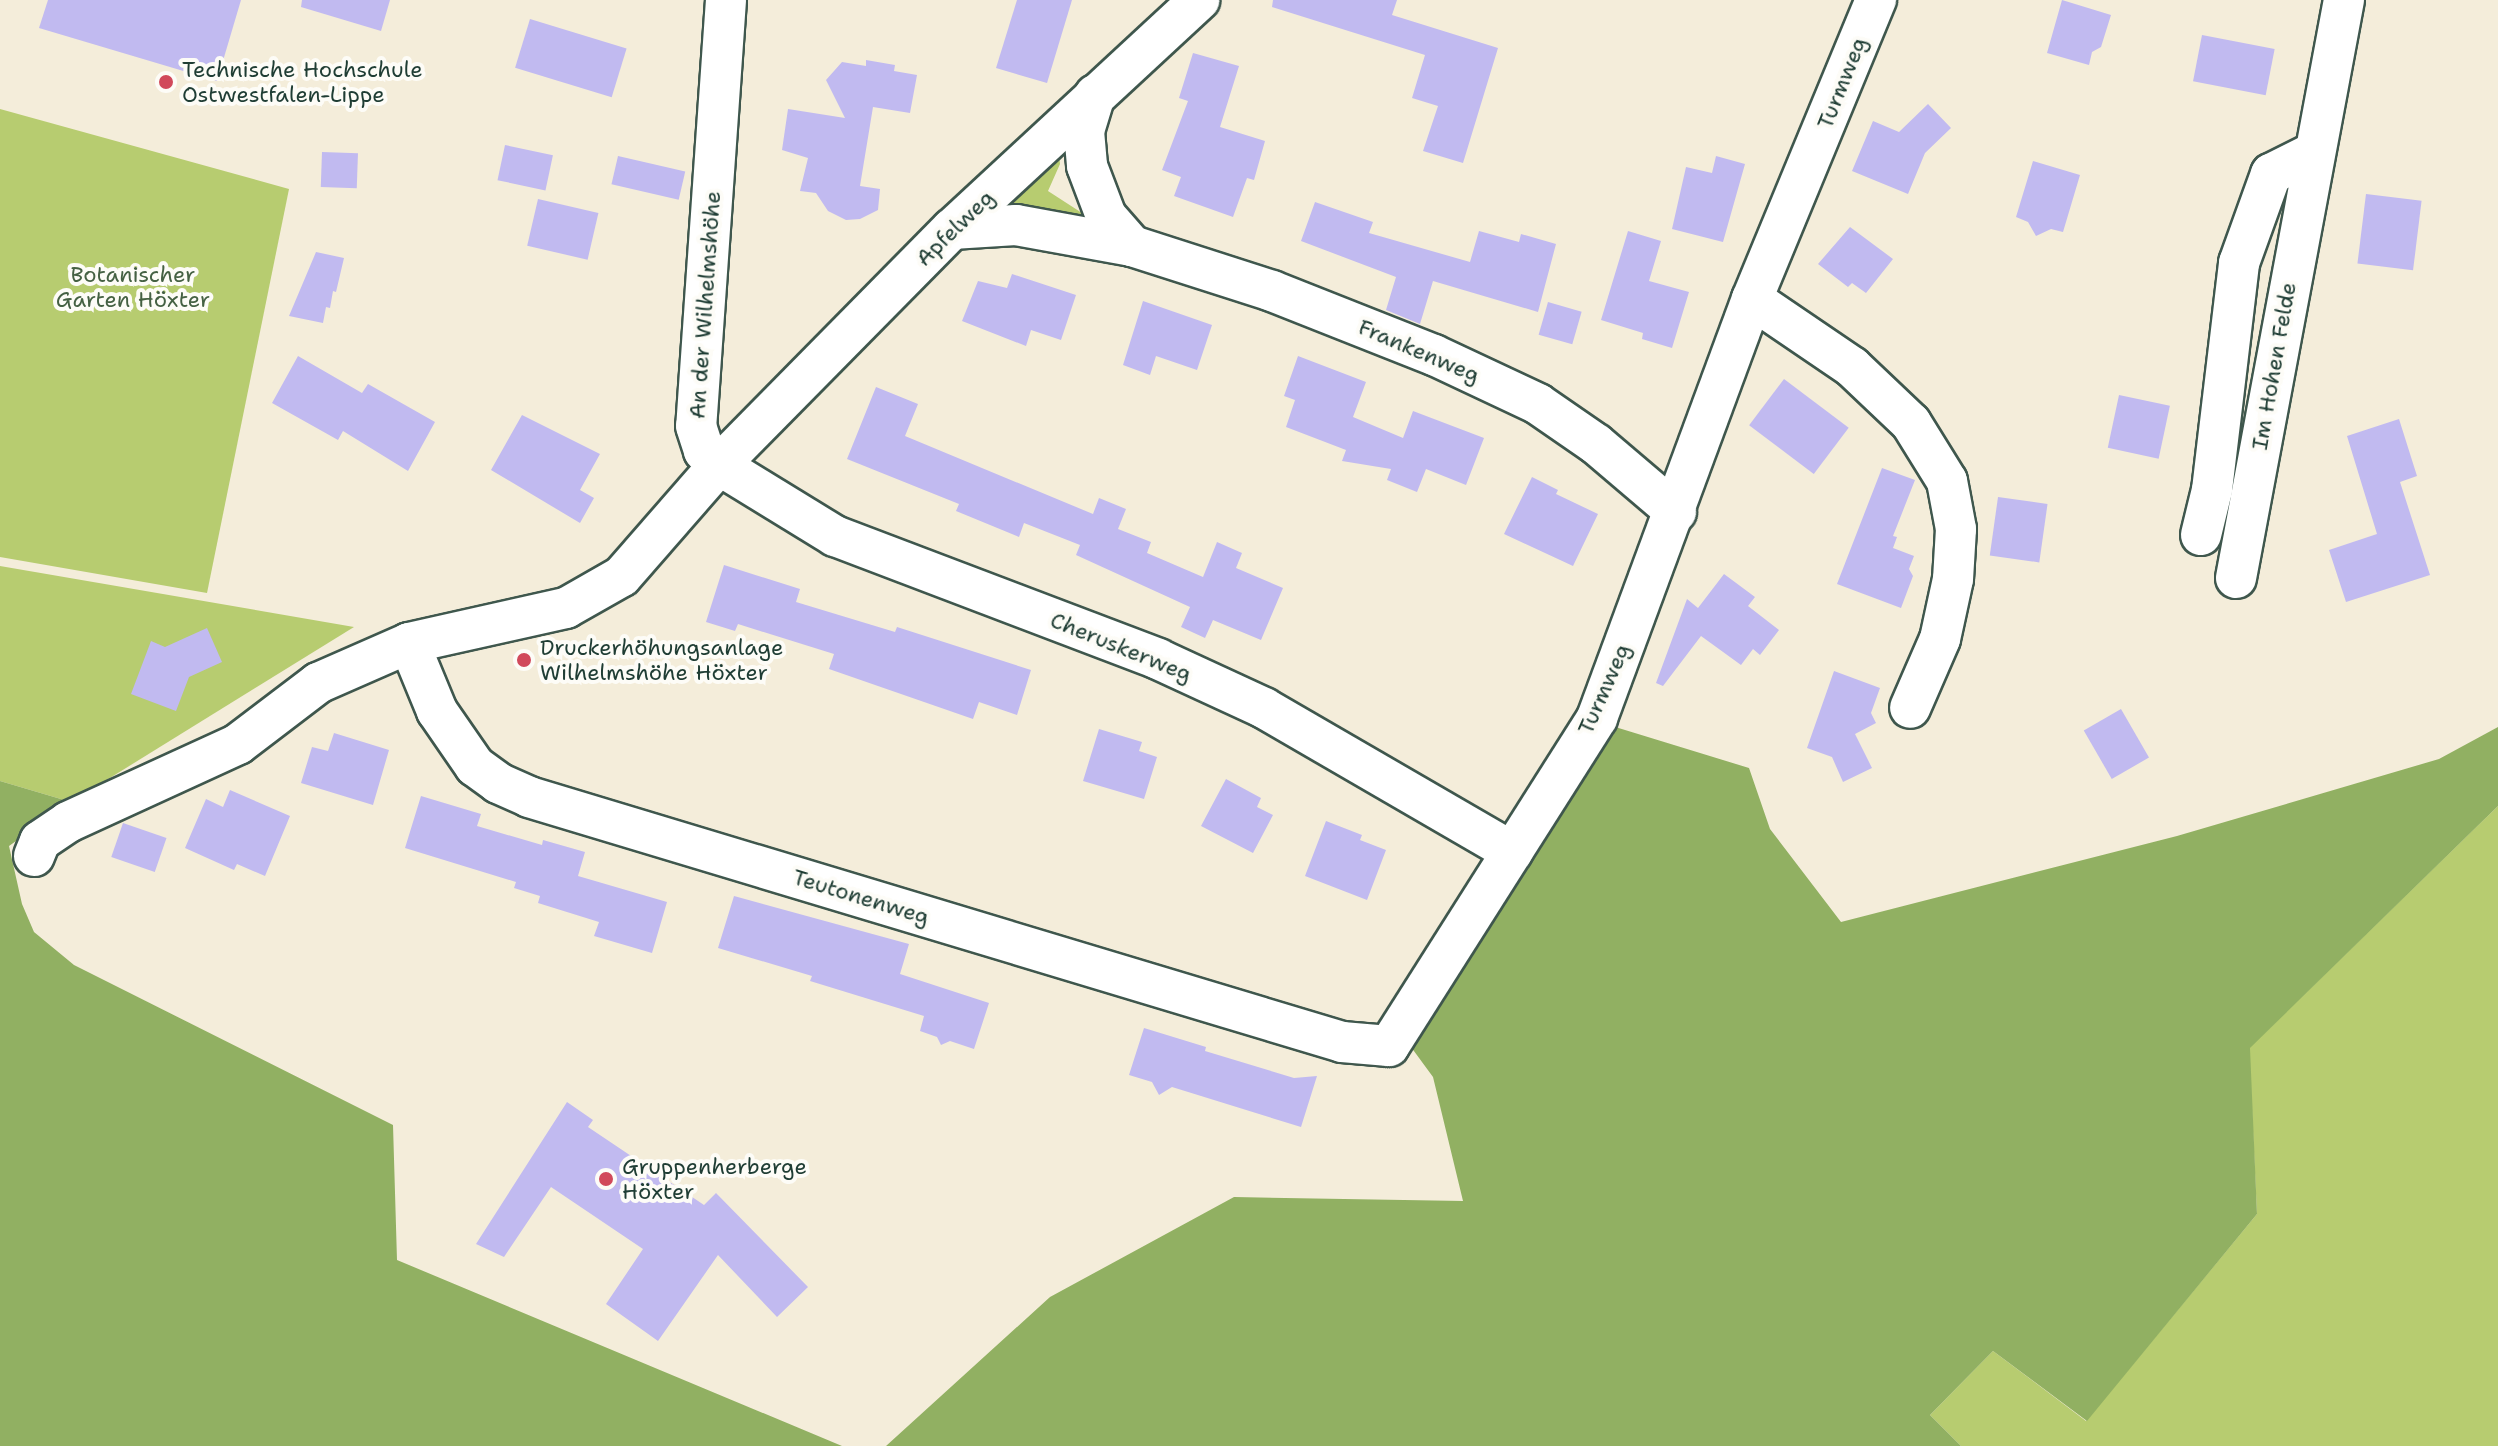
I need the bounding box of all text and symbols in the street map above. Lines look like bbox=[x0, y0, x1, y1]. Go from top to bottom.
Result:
street label: Turmweg bbox=[1812, 33, 1872, 133]
place label: Technische Hochschule Ostwestfalen-Lippe bbox=[182, 56, 423, 108]
marker: Technische Hochschule Ostwestfalen-Lippe bbox=[157, 73, 175, 91]
street label: Apfelweg bbox=[910, 184, 1000, 272]
street label: An der Wilhelmshöhe bbox=[684, 190, 726, 420]
park label: Botanischer Garten Höxter bbox=[56, 261, 210, 312]
street label: Im Hohen Felde bbox=[2246, 280, 2302, 452]
street label: Frankenweg bbox=[1354, 314, 1484, 388]
street label: Cheruskerweg bbox=[1047, 607, 1195, 687]
place label: Druckerhöhungsanlage Wilhelmshöhe Höxter bbox=[540, 634, 783, 686]
street label: Turmweg bbox=[1572, 640, 1636, 738]
marker: Druckerhöhungsanlage Wilhelmshöhe Höxter bbox=[515, 651, 533, 669]
street label: Teutonenweg bbox=[790, 864, 932, 930]
place label: Gruppenherberge Höxter bbox=[622, 1153, 807, 1204]
marker: Gruppenherberge Höxter bbox=[597, 1170, 615, 1188]

